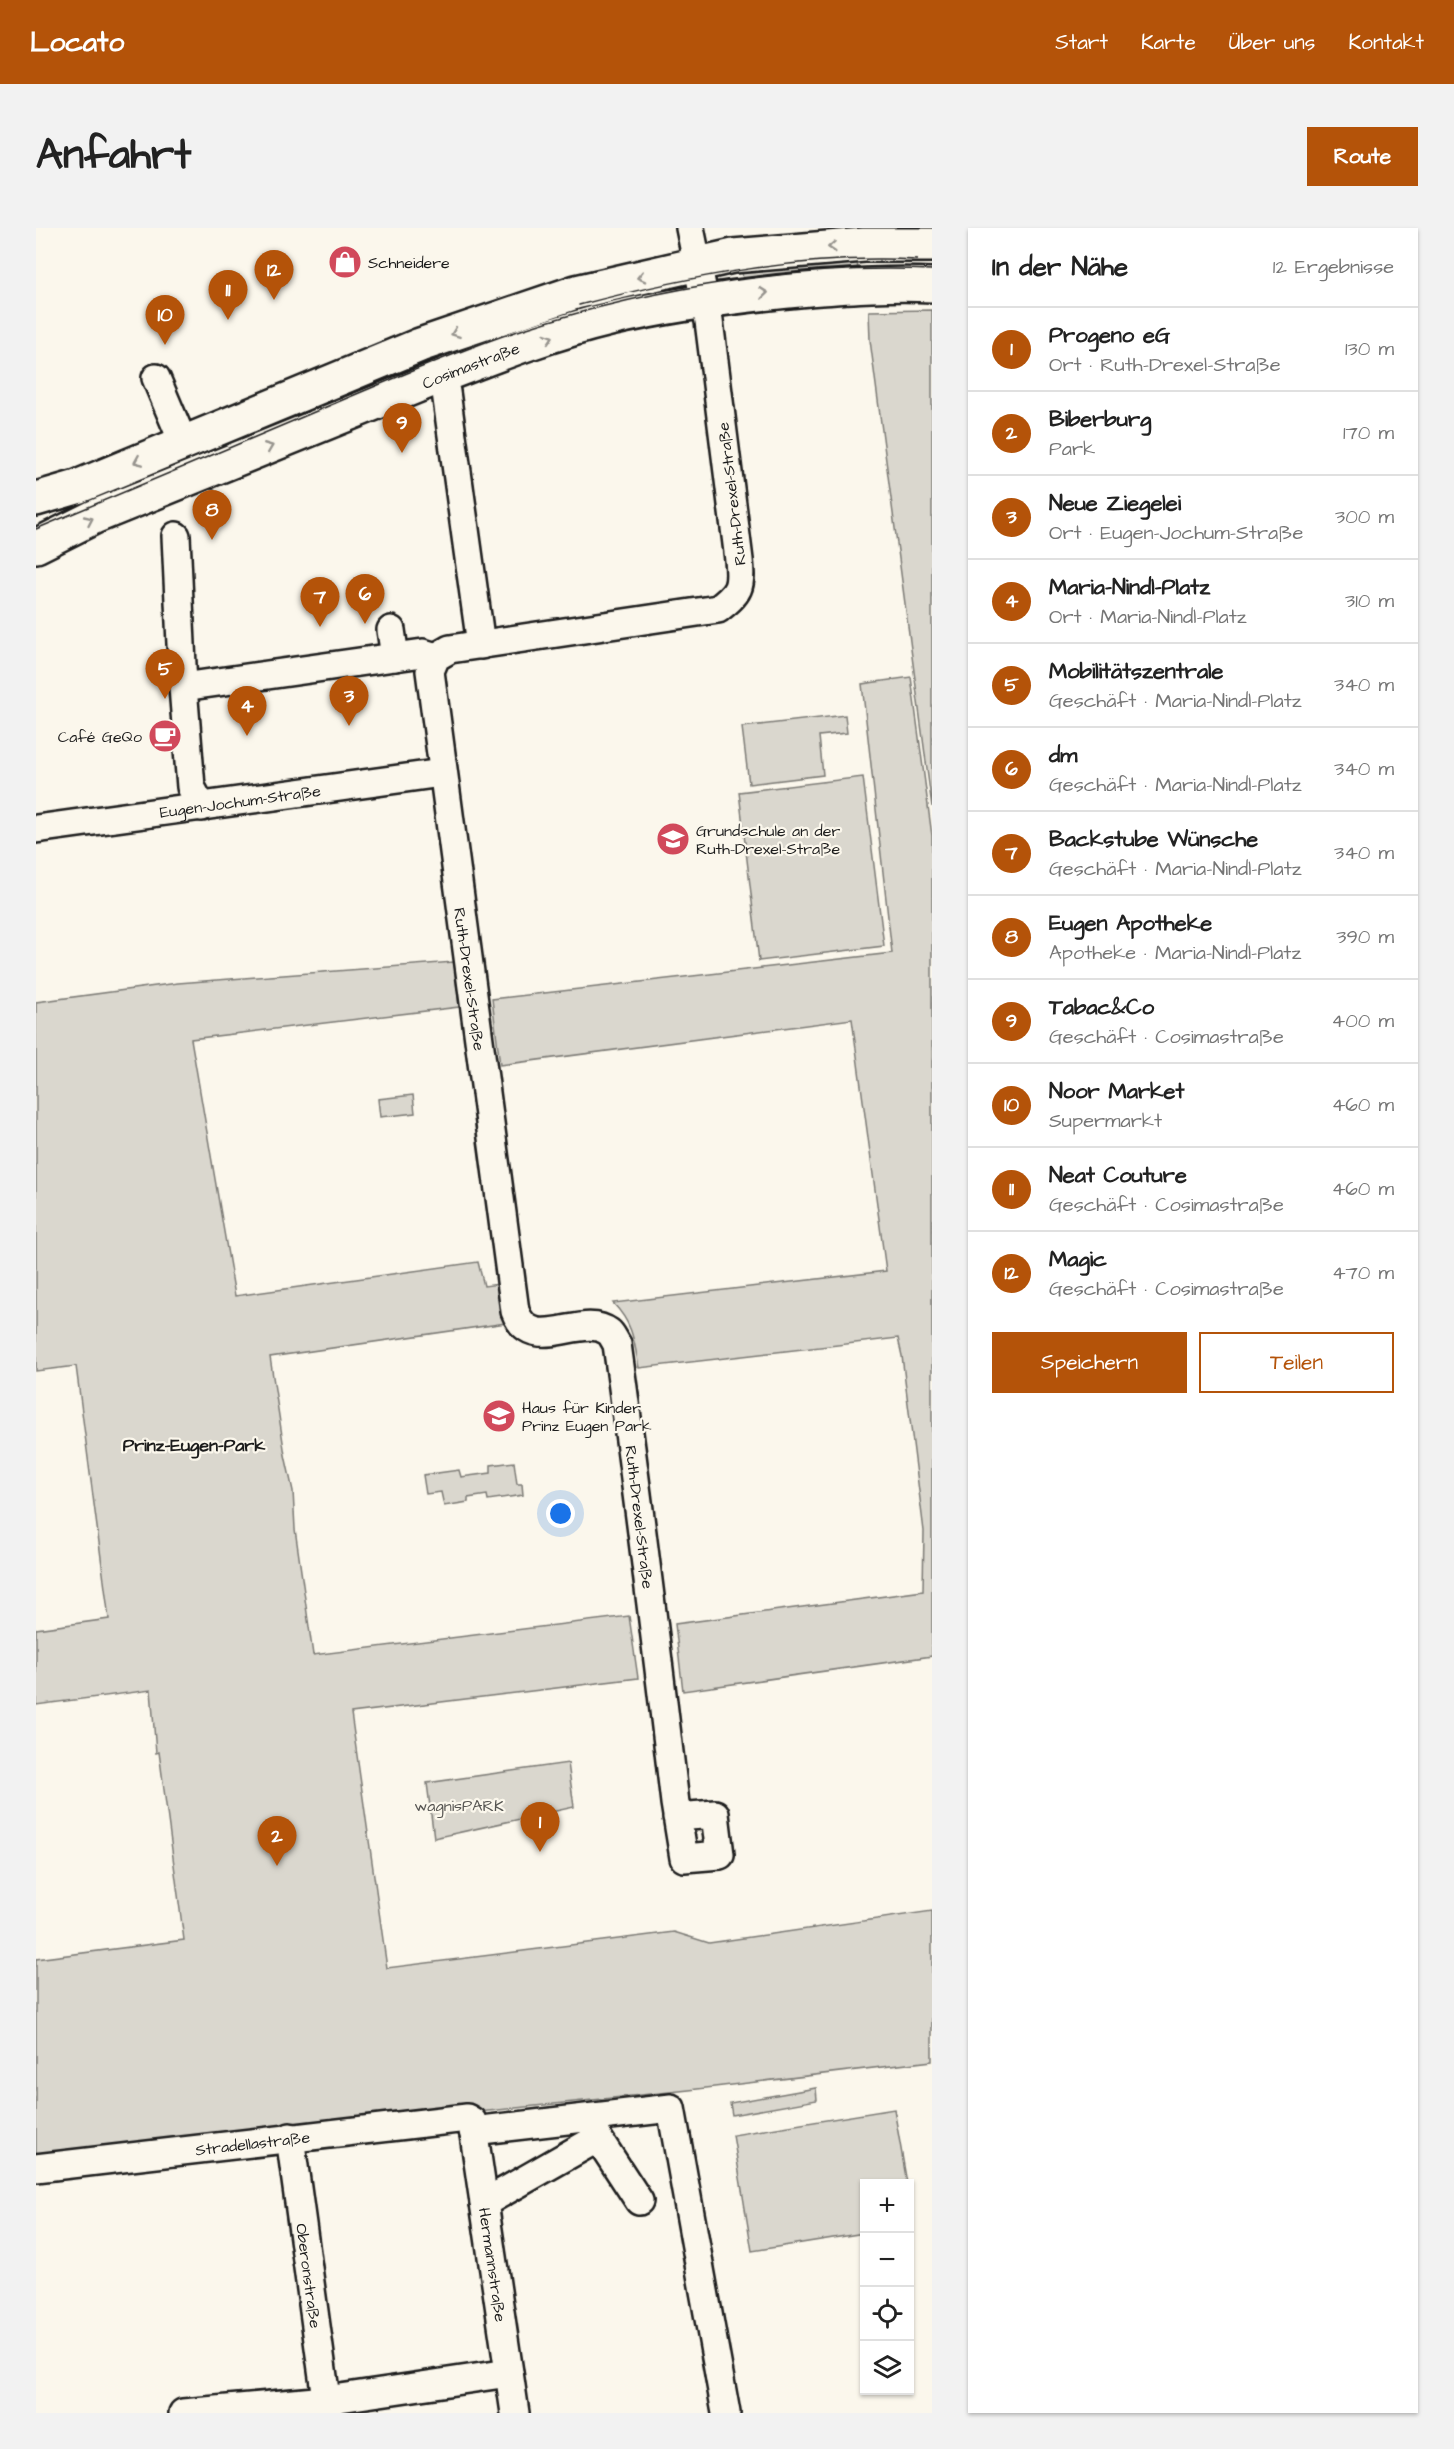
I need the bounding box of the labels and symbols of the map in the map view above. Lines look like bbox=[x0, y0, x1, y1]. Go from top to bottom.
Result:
one-way arrow bbox=[827, 240, 836, 253]
shop icon: Schneidere bbox=[327, 244, 363, 280]
pin: 12 bbox=[254, 250, 294, 300]
place label: Schneidere bbox=[368, 252, 450, 274]
one-way arrow bbox=[637, 269, 647, 282]
pin: 11 bbox=[208, 270, 248, 320]
one-way arrow bbox=[759, 287, 769, 300]
pin: 10 bbox=[146, 296, 184, 345]
one-way arrow bbox=[450, 325, 461, 338]
one-way arrow bbox=[543, 332, 554, 345]
street label: Cosimastraße bbox=[419, 337, 523, 395]
pin: 9 bbox=[382, 404, 422, 453]
street label: Ruth-Drexel-Straße bbox=[712, 421, 752, 567]
one-way arrow bbox=[263, 442, 274, 454]
one-way arrow bbox=[133, 454, 144, 466]
pin: 8 bbox=[192, 490, 231, 540]
one-way arrow bbox=[82, 516, 93, 528]
pin: 6 bbox=[346, 574, 384, 624]
pin: 7 bbox=[300, 578, 340, 627]
pin: 5 bbox=[146, 650, 184, 699]
pin: 3 bbox=[330, 676, 368, 726]
pin: 4 bbox=[228, 686, 266, 736]
cafe icon: Café GeQo bbox=[147, 718, 183, 754]
place label: Café GeQo bbox=[58, 726, 142, 748]
street label: Eugen-Jochum-Straße bbox=[158, 780, 322, 824]
place label: Grundschule an der Ruth-Drexel-Straße bbox=[696, 820, 841, 860]
school or university icon: Grundschule an der Ruth-Drexel-Straße bbox=[655, 821, 691, 857]
street label: Ruth-Drexel-Straße bbox=[448, 906, 490, 1052]
place label: Haus für Kinder Prinz Eugen Park bbox=[522, 1397, 652, 1438]
school or university icon: Haus für Kinder Prinz Eugen Park bbox=[481, 1398, 517, 1434]
district label: Prinz-Eugen-Park bbox=[123, 1433, 266, 1459]
street label: Ruth-Drexel-Straße bbox=[619, 1444, 659, 1590]
your location bbox=[546, 1499, 575, 1528]
park label: wagnisPARK bbox=[414, 1795, 504, 1818]
pin: 1 bbox=[520, 1802, 560, 1852]
pin: 2 bbox=[258, 1816, 296, 1866]
street label: Stradellastraße bbox=[194, 2126, 312, 2161]
street label: Hermannstraße bbox=[473, 2206, 512, 2324]
street label: Oberonstraße bbox=[290, 2222, 326, 2330]

